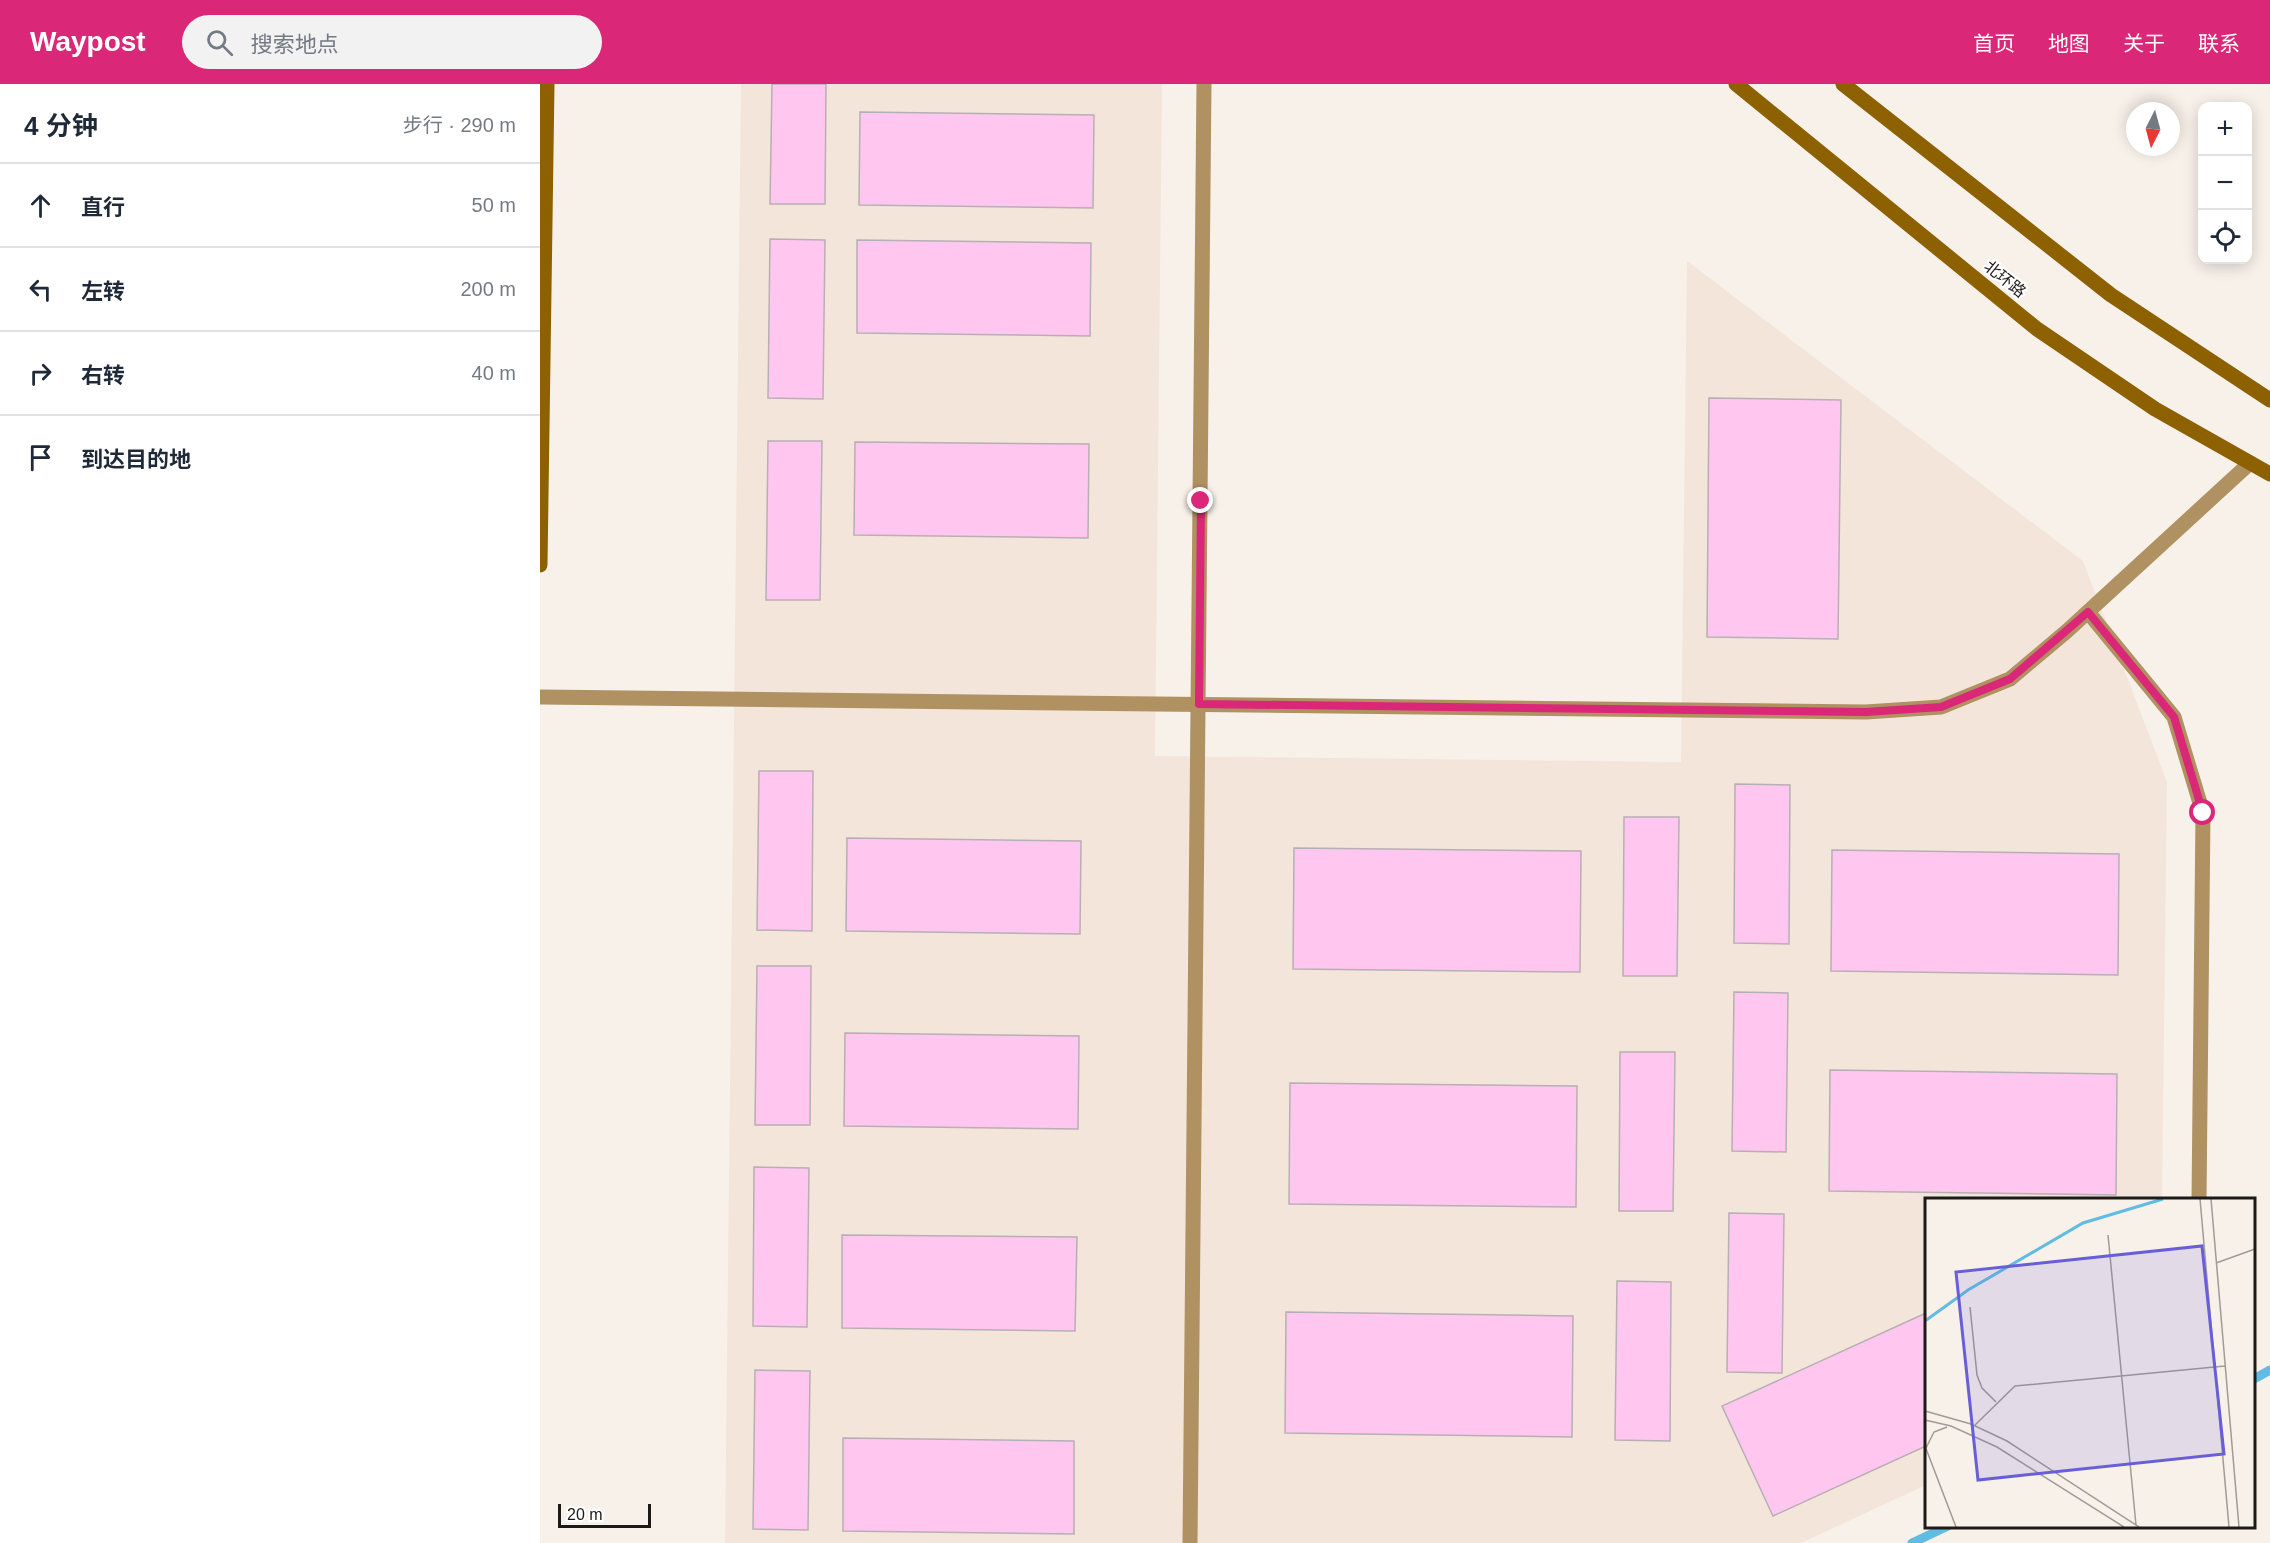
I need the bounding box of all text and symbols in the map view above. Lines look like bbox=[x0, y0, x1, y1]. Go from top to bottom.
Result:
search box bbox=[182, 15, 602, 69]
text: Waypost bbox=[30, 26, 146, 57]
icon: search bbox=[203, 26, 236, 59]
text: 搜索地点 bbox=[251, 32, 339, 57]
text: 首页 bbox=[1973, 32, 2015, 55]
text: 地图 bbox=[2048, 32, 2090, 55]
text: 关于 bbox=[2123, 32, 2165, 55]
text: 联系 bbox=[2198, 32, 2240, 55]
north arrow bbox=[2126, 102, 2180, 156]
map controls bbox=[2198, 102, 2252, 264]
button: + bbox=[2198, 102, 2252, 156]
text: 4 分钟 bbox=[24, 111, 98, 141]
text: 步行 · 290 m bbox=[403, 114, 516, 136]
button: − bbox=[2198, 156, 2252, 210]
icon: ahead bbox=[24, 189, 57, 222]
text: 50 m bbox=[472, 194, 516, 216]
text: 直行 bbox=[81, 195, 125, 220]
button: locate bbox=[2198, 210, 2252, 264]
street label: 北环路 bbox=[1981, 257, 2029, 301]
icon: left bbox=[24, 273, 57, 306]
text: 200 m bbox=[460, 278, 516, 300]
text: 左转 bbox=[81, 279, 125, 304]
icon: right bbox=[24, 357, 57, 390]
text: 40 m bbox=[472, 362, 516, 384]
text: 右转 bbox=[81, 363, 125, 388]
icon: arrive bbox=[24, 441, 57, 474]
text: 到达目的地 bbox=[81, 447, 191, 472]
route end bbox=[1187, 487, 1213, 513]
route start bbox=[2189, 799, 2215, 825]
inset map bbox=[1925, 1198, 2255, 1528]
scale bar bbox=[558, 1501, 651, 1528]
text: 20 m bbox=[567, 1506, 603, 1523]

